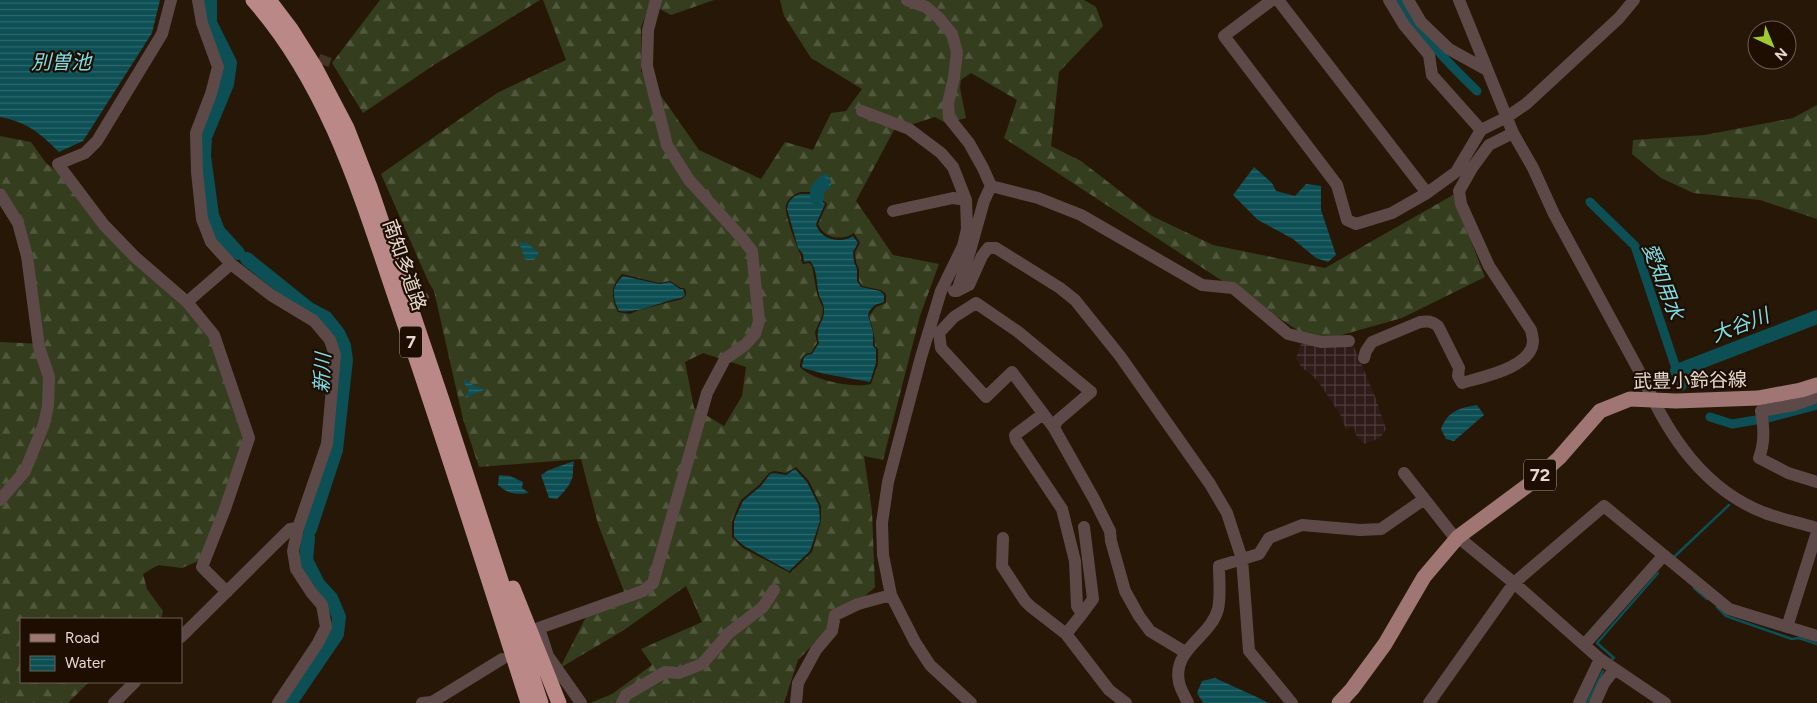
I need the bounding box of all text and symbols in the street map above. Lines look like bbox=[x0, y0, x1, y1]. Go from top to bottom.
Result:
north arrow bbox=[1747, 20, 1797, 70]
text: N bbox=[1771, 44, 1790, 64]
water label: 別曽池 bbox=[31, 50, 93, 74]
street label: 南知多道路 bbox=[378, 216, 431, 314]
water label: 愛知用水 bbox=[1637, 239, 1689, 325]
water label: 大谷川 bbox=[1708, 302, 1774, 347]
road number: 7 bbox=[400, 327, 422, 358]
water label: 新川 bbox=[309, 350, 335, 394]
street label: 武豊小鈴谷線 bbox=[1633, 368, 1747, 393]
road number: 72 bbox=[1524, 460, 1556, 490]
legend bbox=[20, 618, 182, 683]
text: Road bbox=[65, 629, 100, 647]
text: Water bbox=[65, 654, 105, 672]

